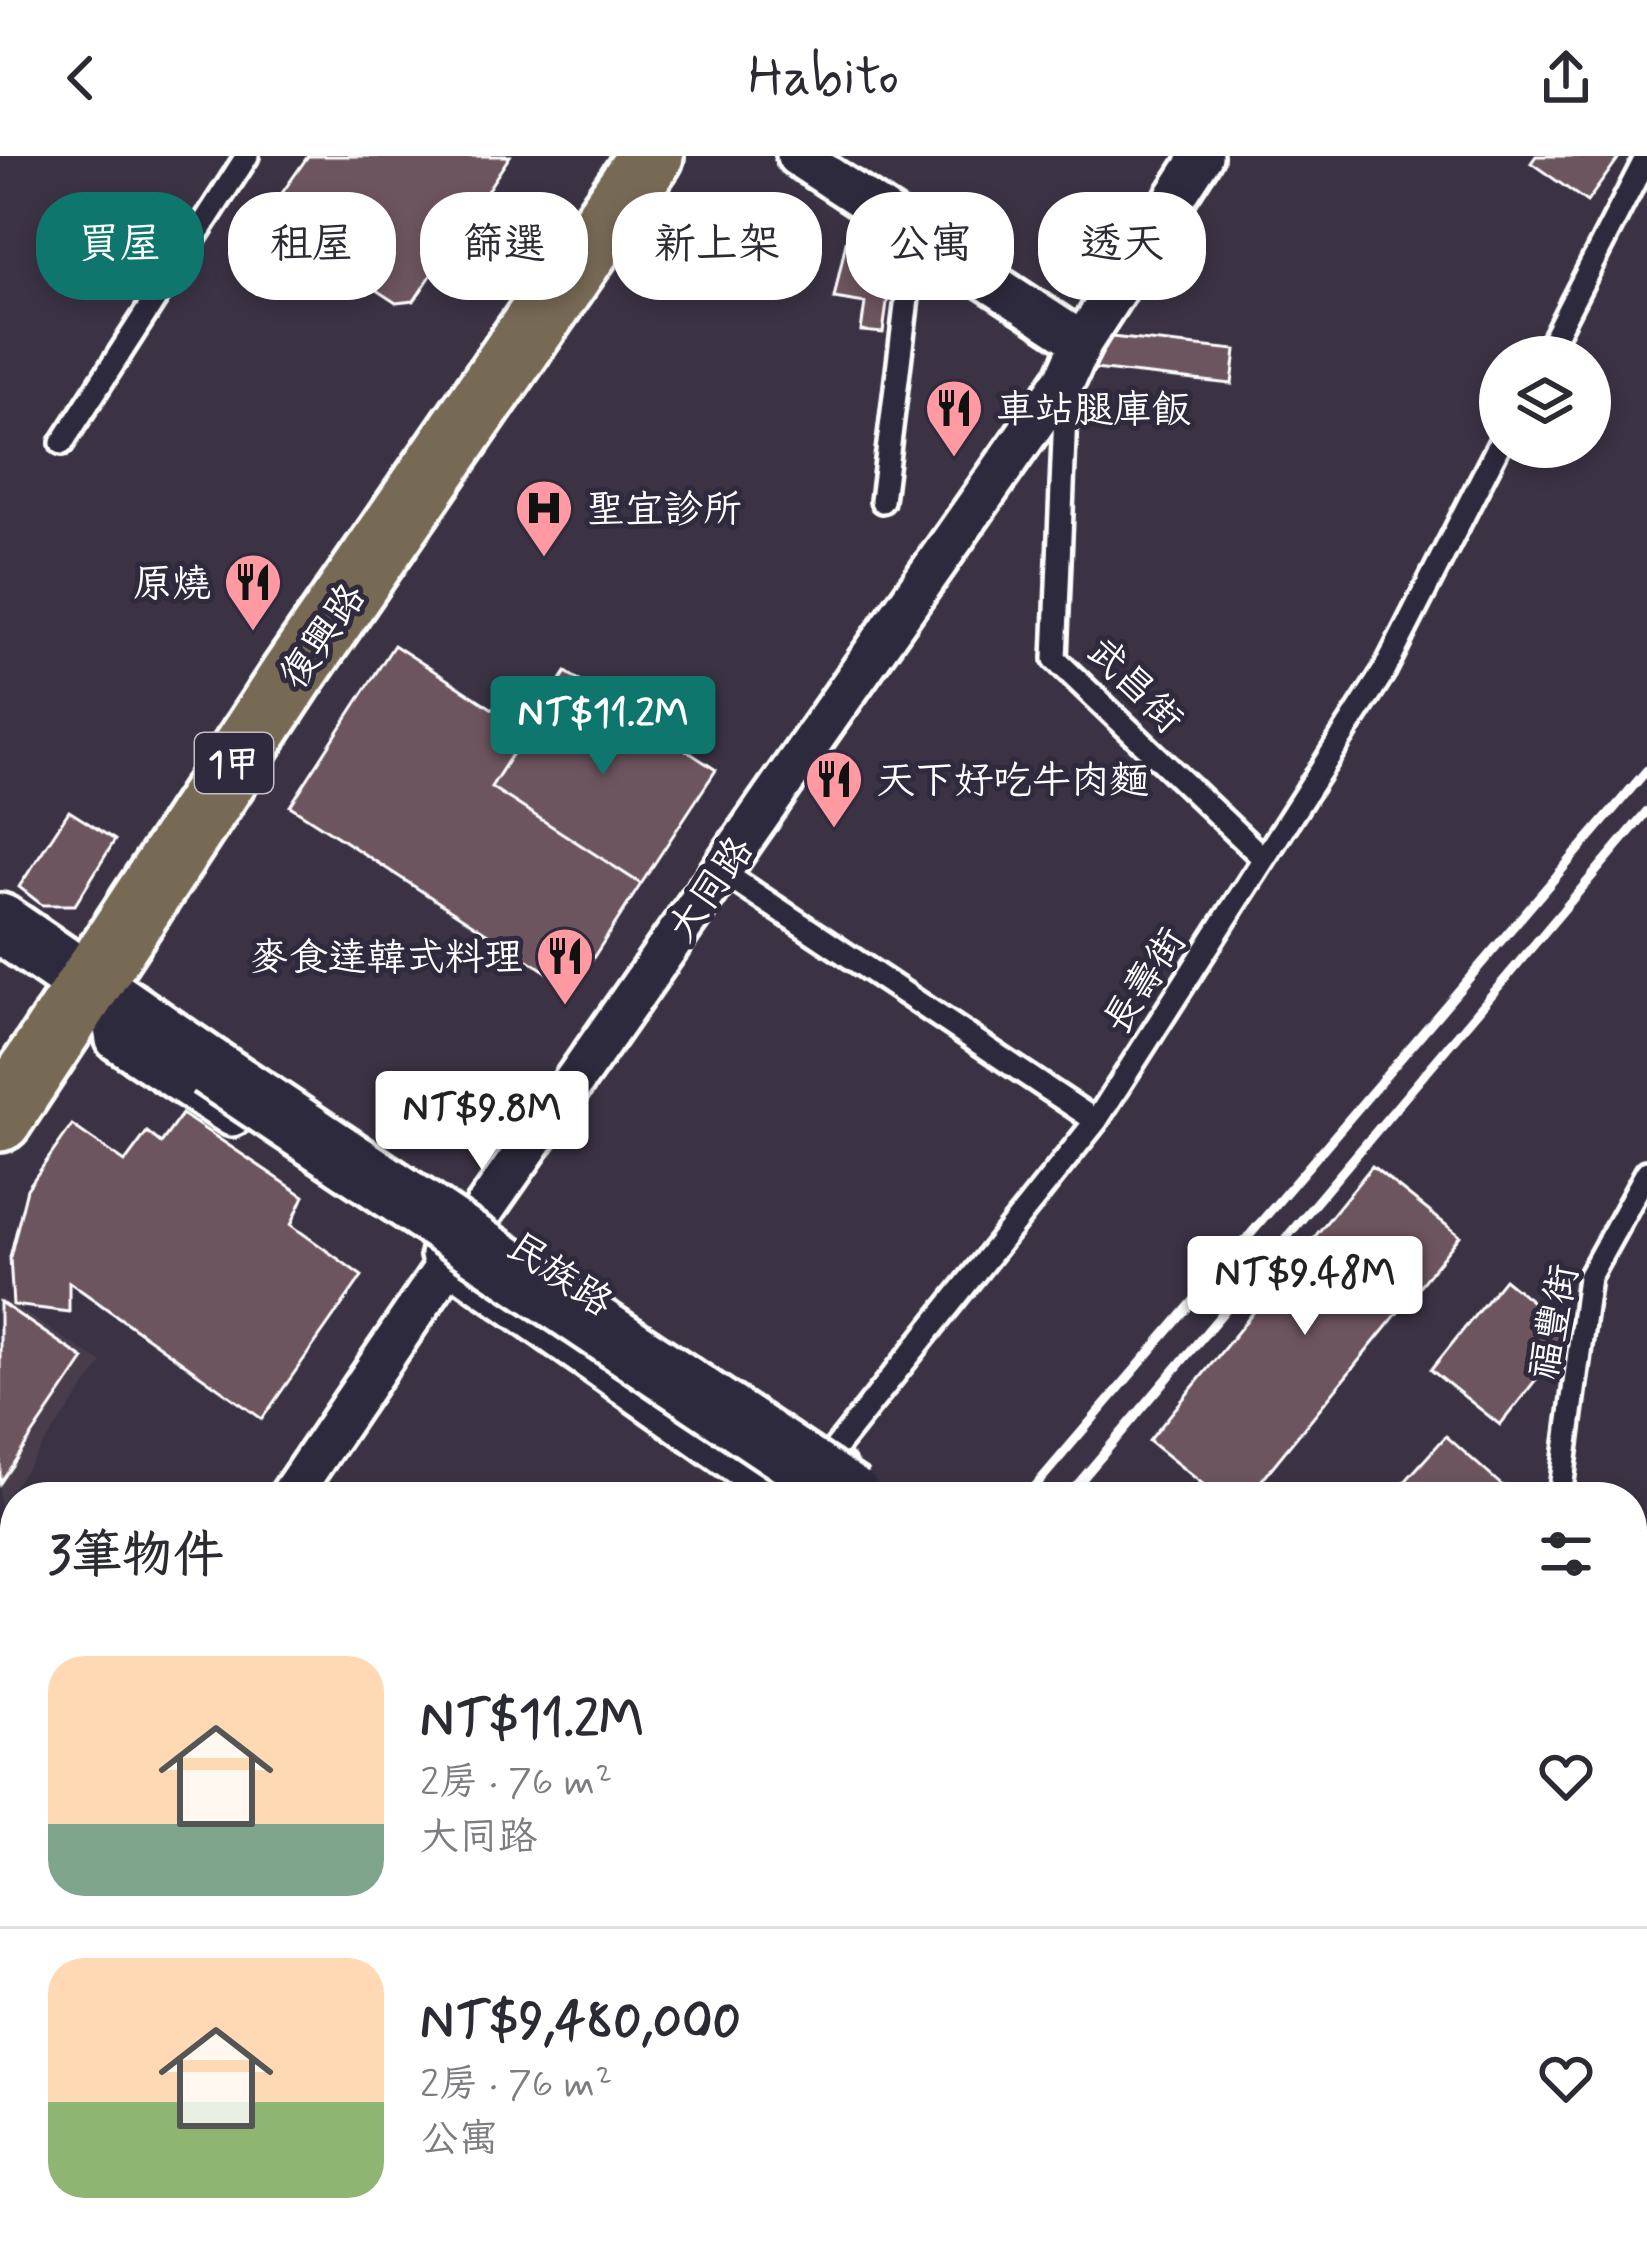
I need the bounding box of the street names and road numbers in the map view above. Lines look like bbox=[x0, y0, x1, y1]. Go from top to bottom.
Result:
street label: 復興路 bbox=[269, 574, 378, 700]
street label: 武昌街 bbox=[1074, 627, 1193, 746]
road number: 1甲 bbox=[195, 733, 273, 793]
street label: 大同路 bbox=[657, 827, 766, 953]
street label: 長壽街 bbox=[1093, 919, 1199, 1045]
street label: 民族路 bbox=[496, 1222, 622, 1330]
street label: 福豐街 bbox=[1519, 1260, 1592, 1385]

